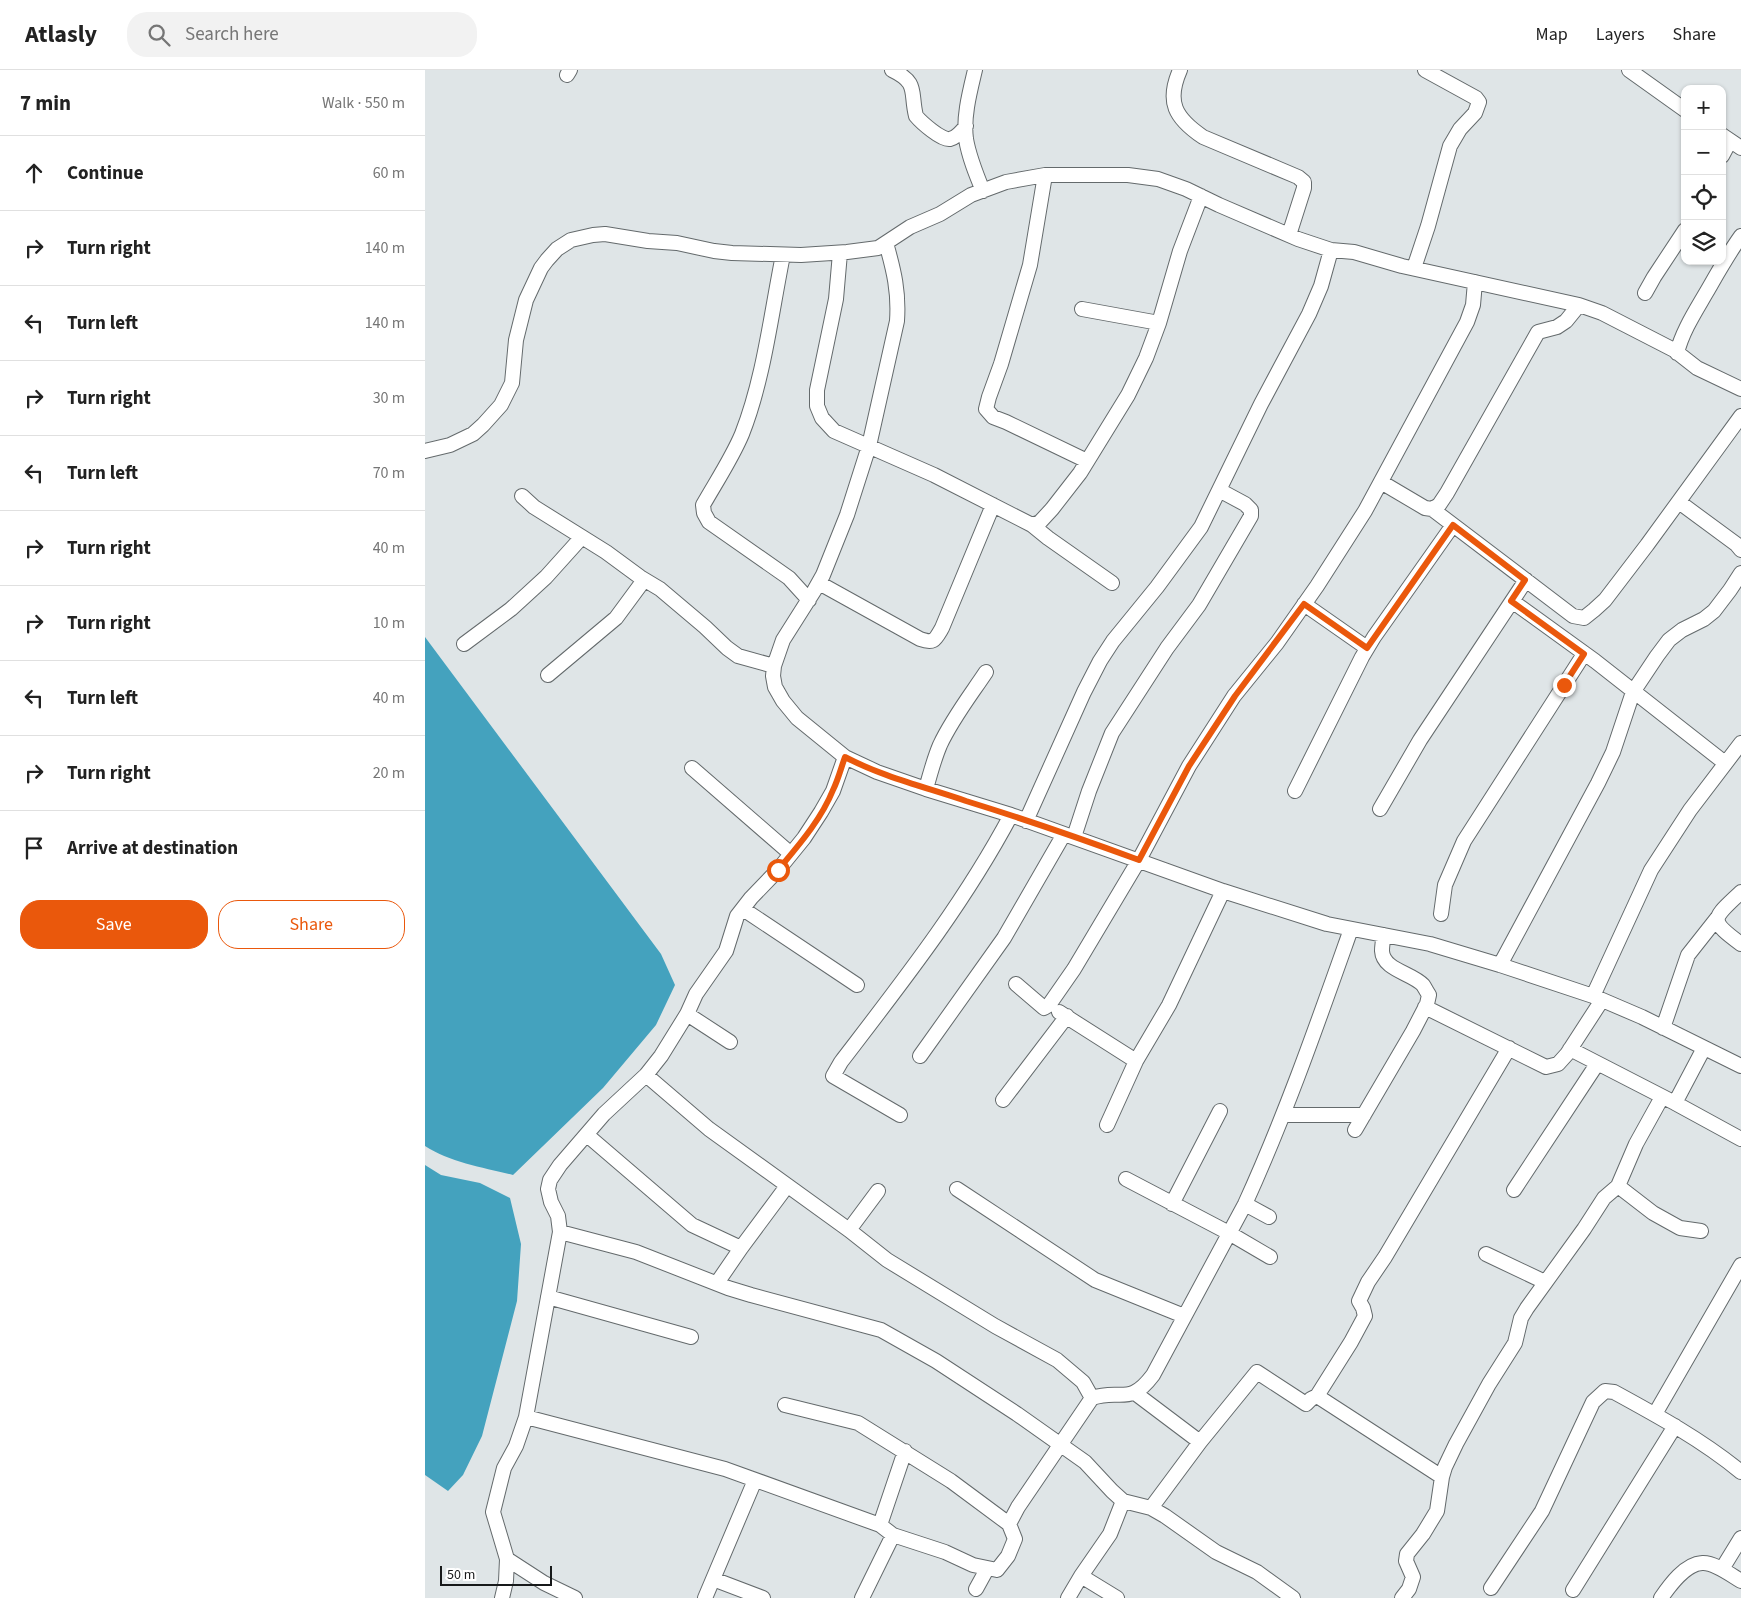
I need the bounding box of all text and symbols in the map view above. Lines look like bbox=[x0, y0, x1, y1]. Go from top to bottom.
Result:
search box bbox=[127, 12, 477, 57]
text: Atlasly bbox=[25, 17, 97, 52]
icon: search bbox=[145, 21, 173, 49]
text: Search here bbox=[185, 21, 279, 48]
text: Map bbox=[1536, 22, 1568, 47]
text: Layers bbox=[1596, 22, 1645, 47]
text: Share bbox=[1673, 22, 1716, 47]
map controls bbox=[1681, 85, 1726, 265]
button: + bbox=[1681, 85, 1726, 130]
text: 7 min bbox=[20, 88, 71, 118]
text: Walk · 550 m bbox=[322, 92, 405, 114]
button: − bbox=[1681, 130, 1726, 175]
icon: ahead bbox=[20, 159, 48, 187]
text: Continue bbox=[67, 160, 144, 187]
text: 60 m bbox=[373, 162, 405, 184]
button: locate bbox=[1681, 175, 1726, 220]
button: layers bbox=[1681, 220, 1726, 265]
icon: right bbox=[20, 234, 48, 262]
text: Turn right bbox=[67, 235, 151, 262]
text: 140 m bbox=[365, 237, 405, 259]
icon: left bbox=[20, 309, 48, 337]
text: Turn left bbox=[67, 310, 138, 337]
text: 140 m bbox=[365, 312, 405, 334]
icon: right bbox=[20, 384, 48, 412]
text: Turn right bbox=[67, 385, 151, 412]
text: 30 m bbox=[373, 387, 405, 409]
icon: left bbox=[20, 459, 48, 487]
text: Turn left bbox=[67, 460, 138, 487]
text: 70 m bbox=[373, 462, 405, 484]
icon: right bbox=[20, 534, 48, 562]
text: Turn right bbox=[67, 535, 151, 562]
text: 40 m bbox=[373, 537, 405, 559]
icon: right bbox=[20, 609, 48, 637]
text: Turn right bbox=[67, 610, 151, 637]
text: 10 m bbox=[373, 612, 405, 634]
route end bbox=[1553, 674, 1576, 697]
icon: left bbox=[20, 684, 48, 712]
text: Turn left bbox=[67, 685, 138, 712]
text: 40 m bbox=[373, 687, 405, 709]
icon: right bbox=[20, 759, 48, 787]
text: Turn right bbox=[67, 760, 151, 787]
text: 20 m bbox=[373, 762, 405, 784]
icon: arrive bbox=[20, 834, 48, 862]
text: Arrive at destination bbox=[67, 835, 238, 862]
route start bbox=[767, 859, 790, 882]
button: Save bbox=[20, 900, 208, 949]
button: Share bbox=[218, 900, 405, 949]
scale bar bbox=[440, 1563, 553, 1586]
text: 50 m bbox=[447, 1565, 475, 1585]

